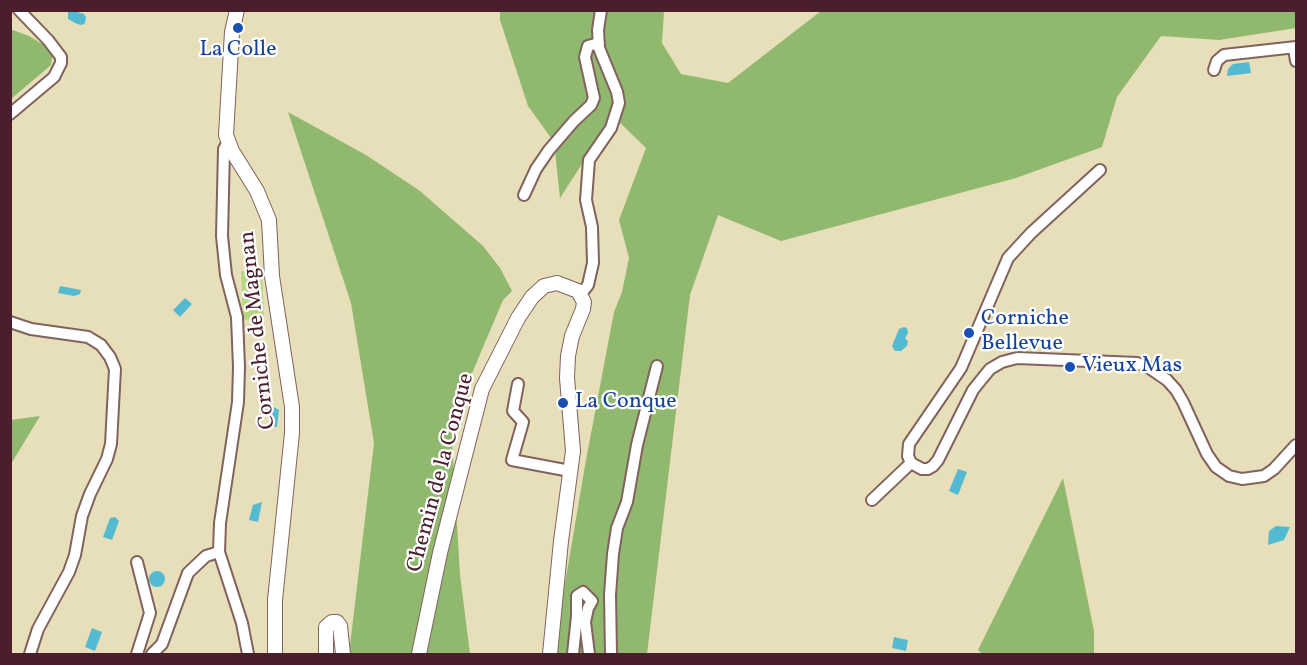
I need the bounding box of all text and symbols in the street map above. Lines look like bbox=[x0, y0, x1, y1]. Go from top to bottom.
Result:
marker: La Colle bbox=[231, 21, 245, 35]
place label: La Colle bbox=[199, 38, 277, 64]
street label: Corniche de Magnan bbox=[235, 229, 283, 431]
place label: Corniche Bellevue bbox=[981, 307, 1069, 358]
marker: Corniche Bellevue bbox=[962, 326, 976, 340]
place label: Vieux Mas bbox=[1082, 354, 1182, 380]
marker: Vieux Mas bbox=[1063, 360, 1077, 374]
street label: Chemin de la Conque bbox=[403, 371, 481, 575]
place label: La Conque bbox=[575, 390, 677, 416]
marker: La Conque bbox=[556, 396, 570, 410]

